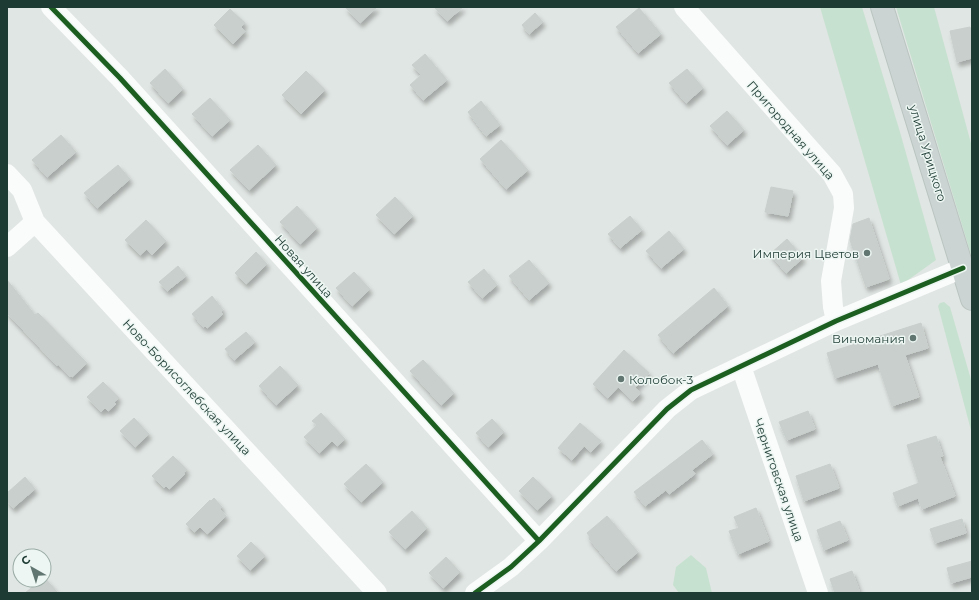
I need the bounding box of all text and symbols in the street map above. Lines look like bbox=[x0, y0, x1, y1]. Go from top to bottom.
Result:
street label: Пригородная улица bbox=[744, 78, 838, 182]
street label: улица Урицкого bbox=[906, 102, 950, 204]
street label: Новая улица bbox=[272, 231, 336, 301]
place label: Империя Цветов bbox=[753, 246, 859, 261]
marker: Империя Цветов bbox=[862, 248, 872, 258]
street label: Ново-Борисоглебская улица bbox=[120, 316, 254, 458]
place label: Виномания bbox=[832, 331, 905, 346]
marker: Виномания bbox=[908, 333, 918, 343]
place label: Колобок-3 bbox=[629, 372, 693, 387]
marker: Колобок-3 bbox=[616, 374, 626, 384]
street label: Черниговская улица bbox=[751, 416, 807, 544]
north arrow bbox=[12, 548, 52, 588]
text: С bbox=[18, 552, 33, 568]

